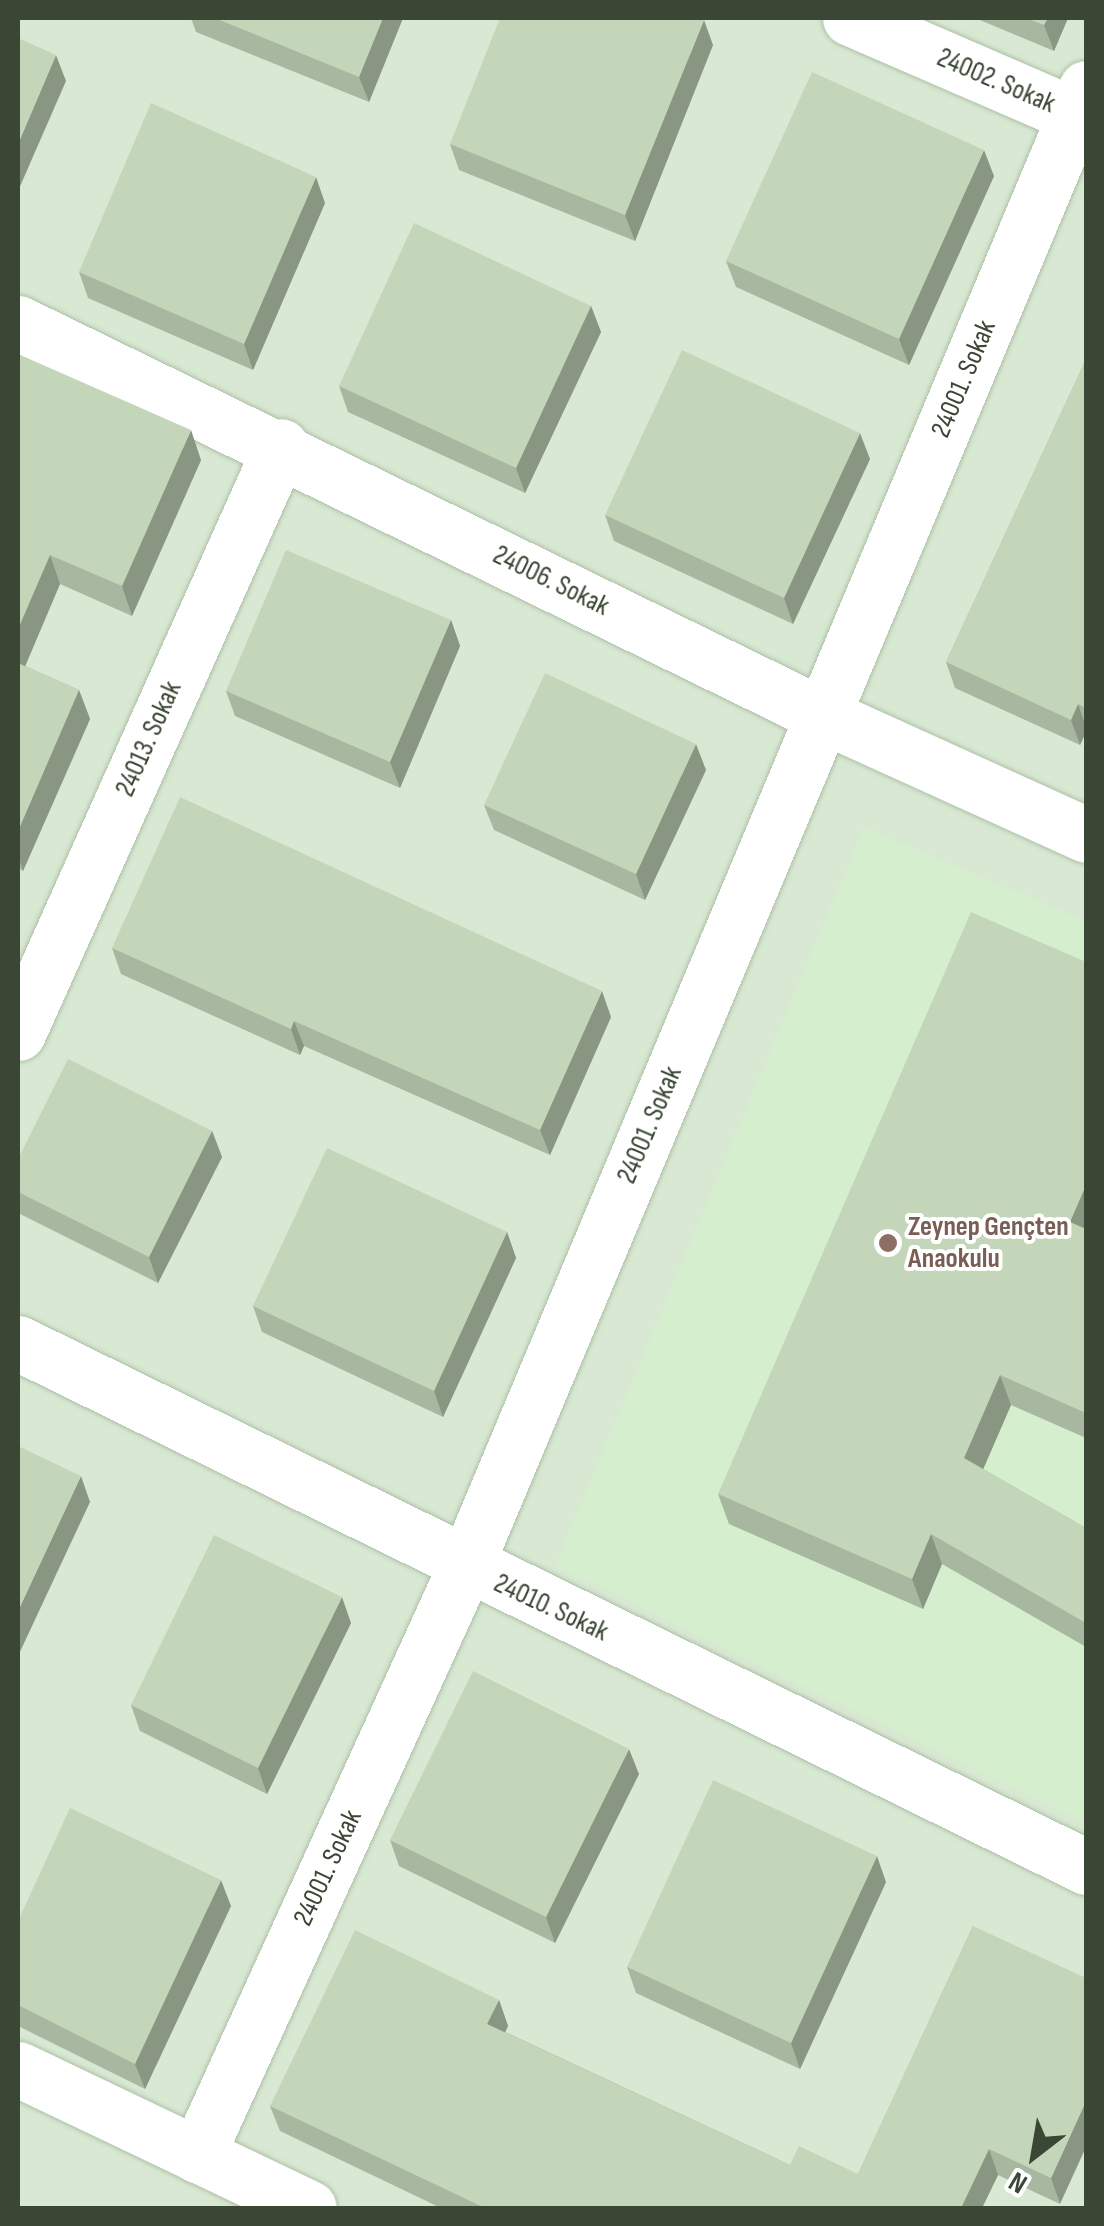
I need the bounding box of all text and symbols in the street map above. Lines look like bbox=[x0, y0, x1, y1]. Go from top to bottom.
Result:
street label: 24002. Sokak bbox=[932, 41, 1060, 121]
street label: 24001. Sokak bbox=[924, 315, 1004, 443]
street label: 24006. Sokak bbox=[487, 538, 615, 624]
street label: 24013. Sokak bbox=[109, 676, 189, 802]
street label: 24001. Sokak bbox=[610, 1061, 690, 1189]
place label: Zeynep Gençten Anaokulu bbox=[908, 1210, 1069, 1276]
marker: Zeynep Gençten Anaokulu bbox=[877, 1232, 899, 1254]
street label: 24010. Sokak bbox=[488, 1567, 614, 1649]
street label: 24001. Sokak bbox=[287, 1805, 369, 1931]
north arrow bbox=[984, 2106, 1084, 2206]
text: N bbox=[1003, 2164, 1033, 2200]

